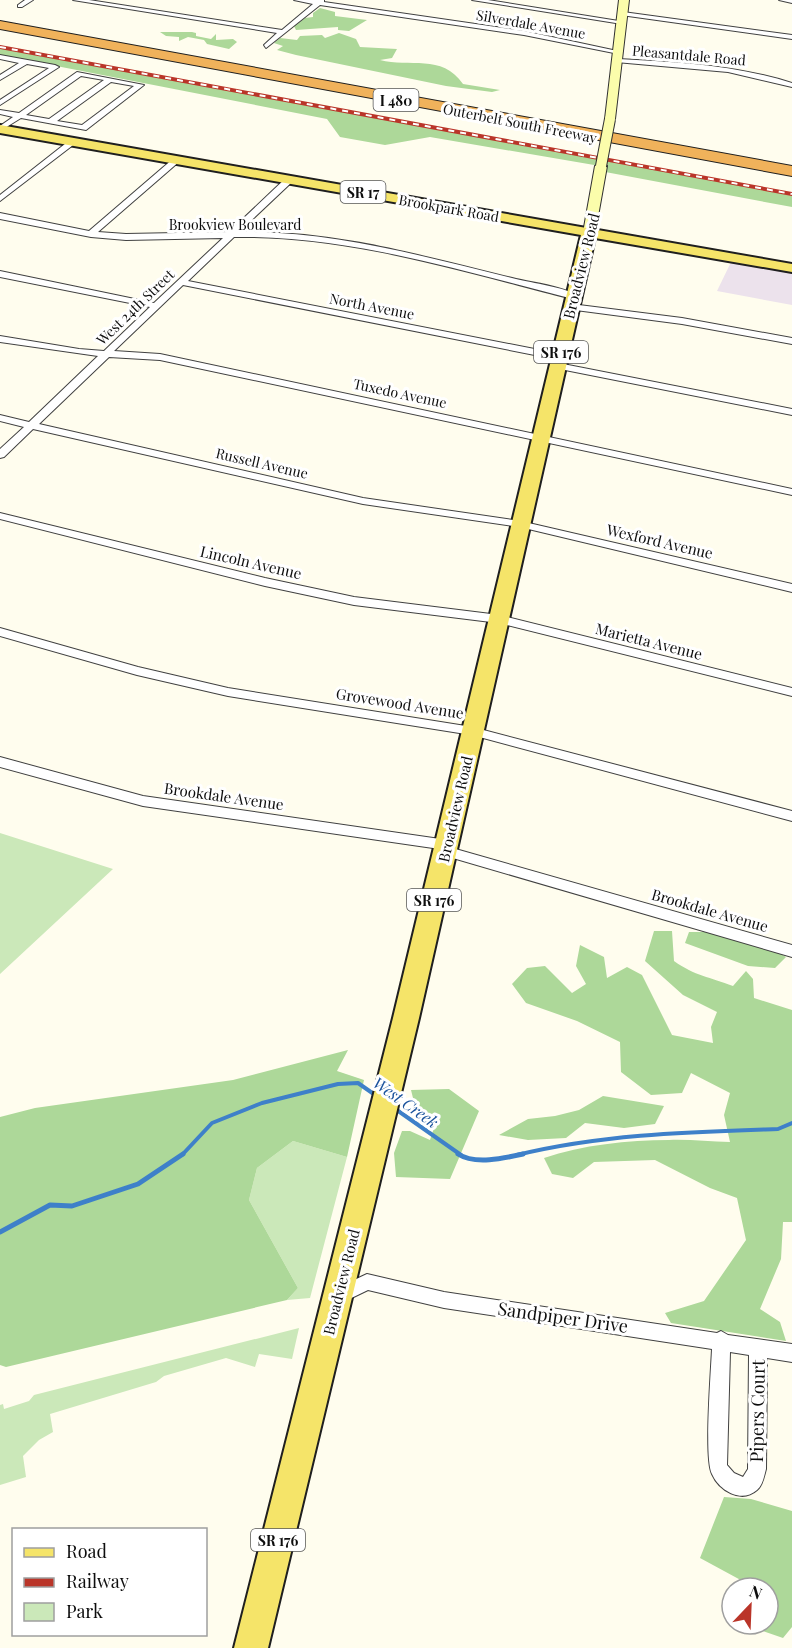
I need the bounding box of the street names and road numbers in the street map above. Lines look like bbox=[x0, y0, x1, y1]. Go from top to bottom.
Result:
street label: Silverdale Avenue bbox=[475, 5, 587, 43]
street label: Pleasantdale Road bbox=[631, 41, 747, 69]
road number: I 480 bbox=[374, 89, 418, 111]
street label: Outerbelt South Freeway bbox=[441, 99, 599, 147]
road number: SR 17 bbox=[340, 181, 386, 203]
street label: Brookpark Road bbox=[397, 190, 501, 226]
street label: Broadview Road bbox=[558, 211, 604, 321]
street label: Brookview Boulevard bbox=[169, 215, 301, 234]
street label: West 24th Street bbox=[91, 264, 179, 350]
street label: North Avenue bbox=[328, 288, 416, 324]
road number: SR 176 bbox=[534, 341, 588, 363]
street label: Tuxedo Avenue bbox=[352, 374, 448, 412]
street label: Russell Avenue bbox=[214, 443, 310, 483]
street label: Wexford Avenue bbox=[604, 519, 715, 563]
street label: Lincoln Avenue bbox=[198, 541, 304, 583]
street label: Marietta Avenue bbox=[594, 618, 704, 664]
street label: Grovewood Avenue bbox=[335, 683, 465, 723]
street label: Broadview Road bbox=[433, 754, 477, 864]
street label: Brookdale Avenue bbox=[163, 778, 285, 814]
street label: Brookdale Avenue bbox=[649, 884, 771, 936]
road number: SR 176 bbox=[407, 889, 461, 911]
street label: Broadview Road bbox=[318, 1227, 364, 1337]
street label: Sandpiper Drive bbox=[496, 1296, 630, 1338]
street label: Pipers Court bbox=[744, 1359, 770, 1463]
road number: SR 176 bbox=[251, 1529, 305, 1551]

